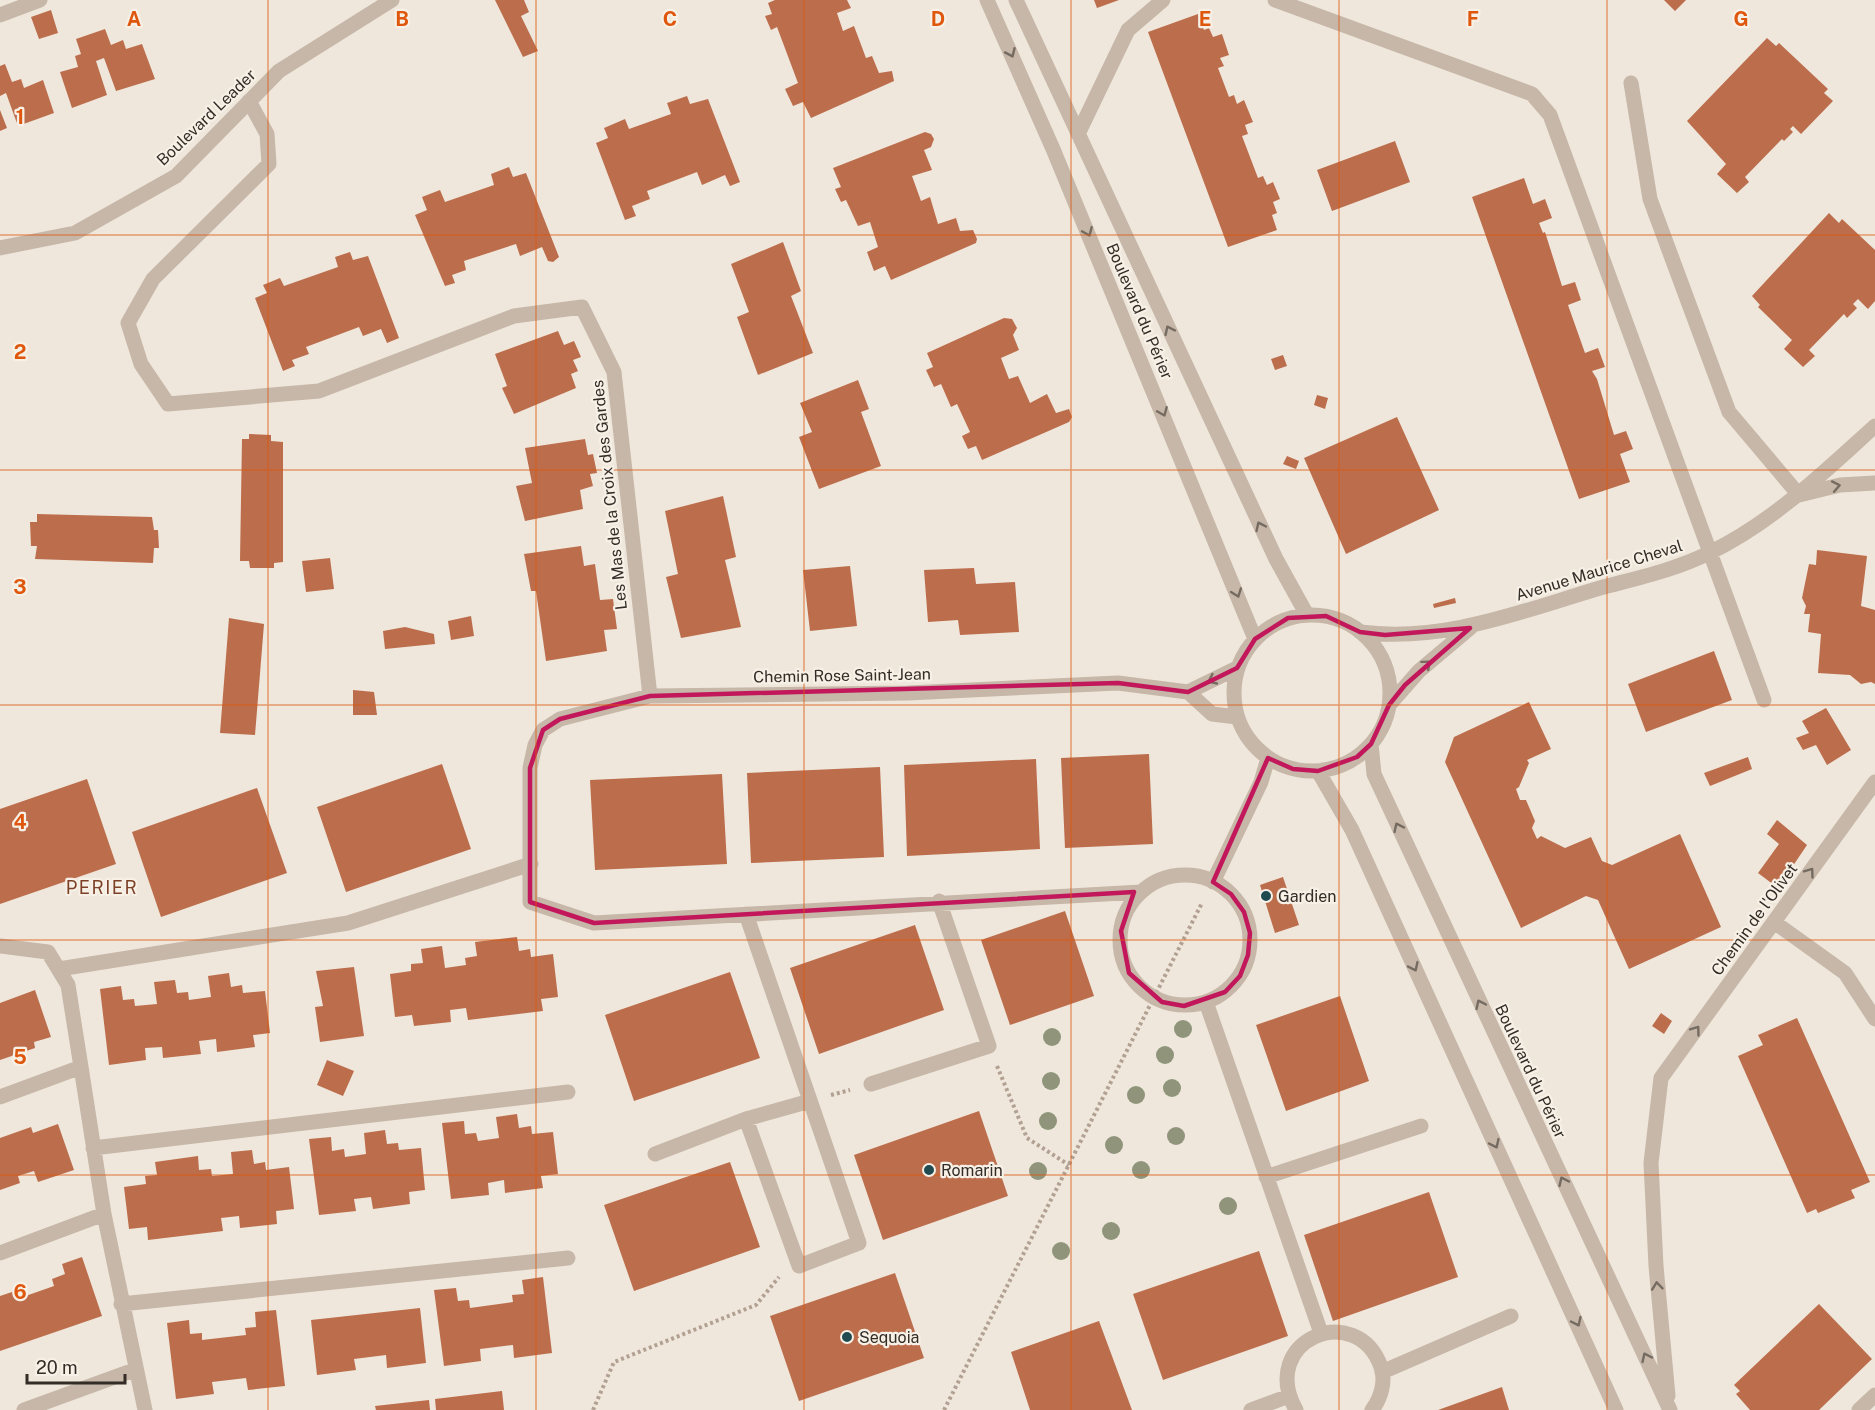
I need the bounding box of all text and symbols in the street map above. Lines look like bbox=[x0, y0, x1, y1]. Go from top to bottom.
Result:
text: A bbox=[127, 7, 141, 31]
text: B bbox=[395, 7, 409, 31]
text: C bbox=[663, 7, 677, 31]
text: D bbox=[931, 7, 945, 31]
text: E bbox=[1199, 7, 1211, 31]
text: F bbox=[1467, 7, 1479, 31]
text: G bbox=[1733, 7, 1749, 31]
one-way arrow bbox=[1003, 47, 1015, 58]
street label: Boulevard Leader bbox=[153, 65, 260, 169]
text: 1 bbox=[16, 105, 24, 129]
one-way arrow bbox=[1081, 226, 1093, 237]
street label: Boulevard du Périer bbox=[1102, 240, 1177, 382]
one-way arrow bbox=[1165, 325, 1177, 336]
text: 2 bbox=[14, 340, 26, 364]
street label: Les Mas de la Croix des Gardes bbox=[588, 379, 631, 611]
one-way arrow bbox=[1156, 406, 1168, 417]
one-way arrow bbox=[1831, 480, 1841, 493]
one-way arrow bbox=[1256, 521, 1268, 532]
street label: Avenue Maurice Cheval bbox=[1513, 536, 1685, 605]
text: 3 bbox=[13, 575, 27, 599]
one-way arrow bbox=[1230, 587, 1242, 598]
one-way arrow bbox=[1420, 660, 1431, 671]
street label: Chemin Rose Saint-Jean bbox=[753, 664, 931, 687]
one-way arrow bbox=[1208, 673, 1219, 685]
text: 4 bbox=[13, 810, 27, 834]
one-way arrow bbox=[1393, 823, 1405, 834]
street label: Chemin de l'Olivet bbox=[1707, 860, 1801, 979]
one-way arrow bbox=[1803, 868, 1814, 879]
district label: PERIER bbox=[66, 877, 138, 898]
place label: Gardien bbox=[1278, 887, 1337, 906]
marker: Gardien bbox=[1259, 889, 1273, 903]
one-way arrow bbox=[1407, 961, 1419, 972]
one-way arrow bbox=[1476, 999, 1488, 1010]
street label: Boulevard du Périer bbox=[1491, 1001, 1570, 1141]
one-way arrow bbox=[1688, 1026, 1699, 1037]
text: 5 bbox=[13, 1045, 27, 1069]
one-way arrow bbox=[1488, 1138, 1500, 1149]
place label: Romarin bbox=[941, 1161, 1003, 1180]
marker: Romarin bbox=[922, 1163, 936, 1177]
one-way arrow bbox=[1558, 1176, 1570, 1187]
text: 6 bbox=[13, 1280, 27, 1304]
one-way arrow bbox=[1651, 1281, 1664, 1290]
one-way arrow bbox=[1569, 1315, 1581, 1326]
place label: Sequoia bbox=[859, 1328, 919, 1347]
marker: Sequoia bbox=[840, 1330, 854, 1344]
scale bar bbox=[27, 1347, 124, 1385]
one-way arrow bbox=[1641, 1352, 1653, 1363]
text: 20 m bbox=[36, 1357, 78, 1378]

